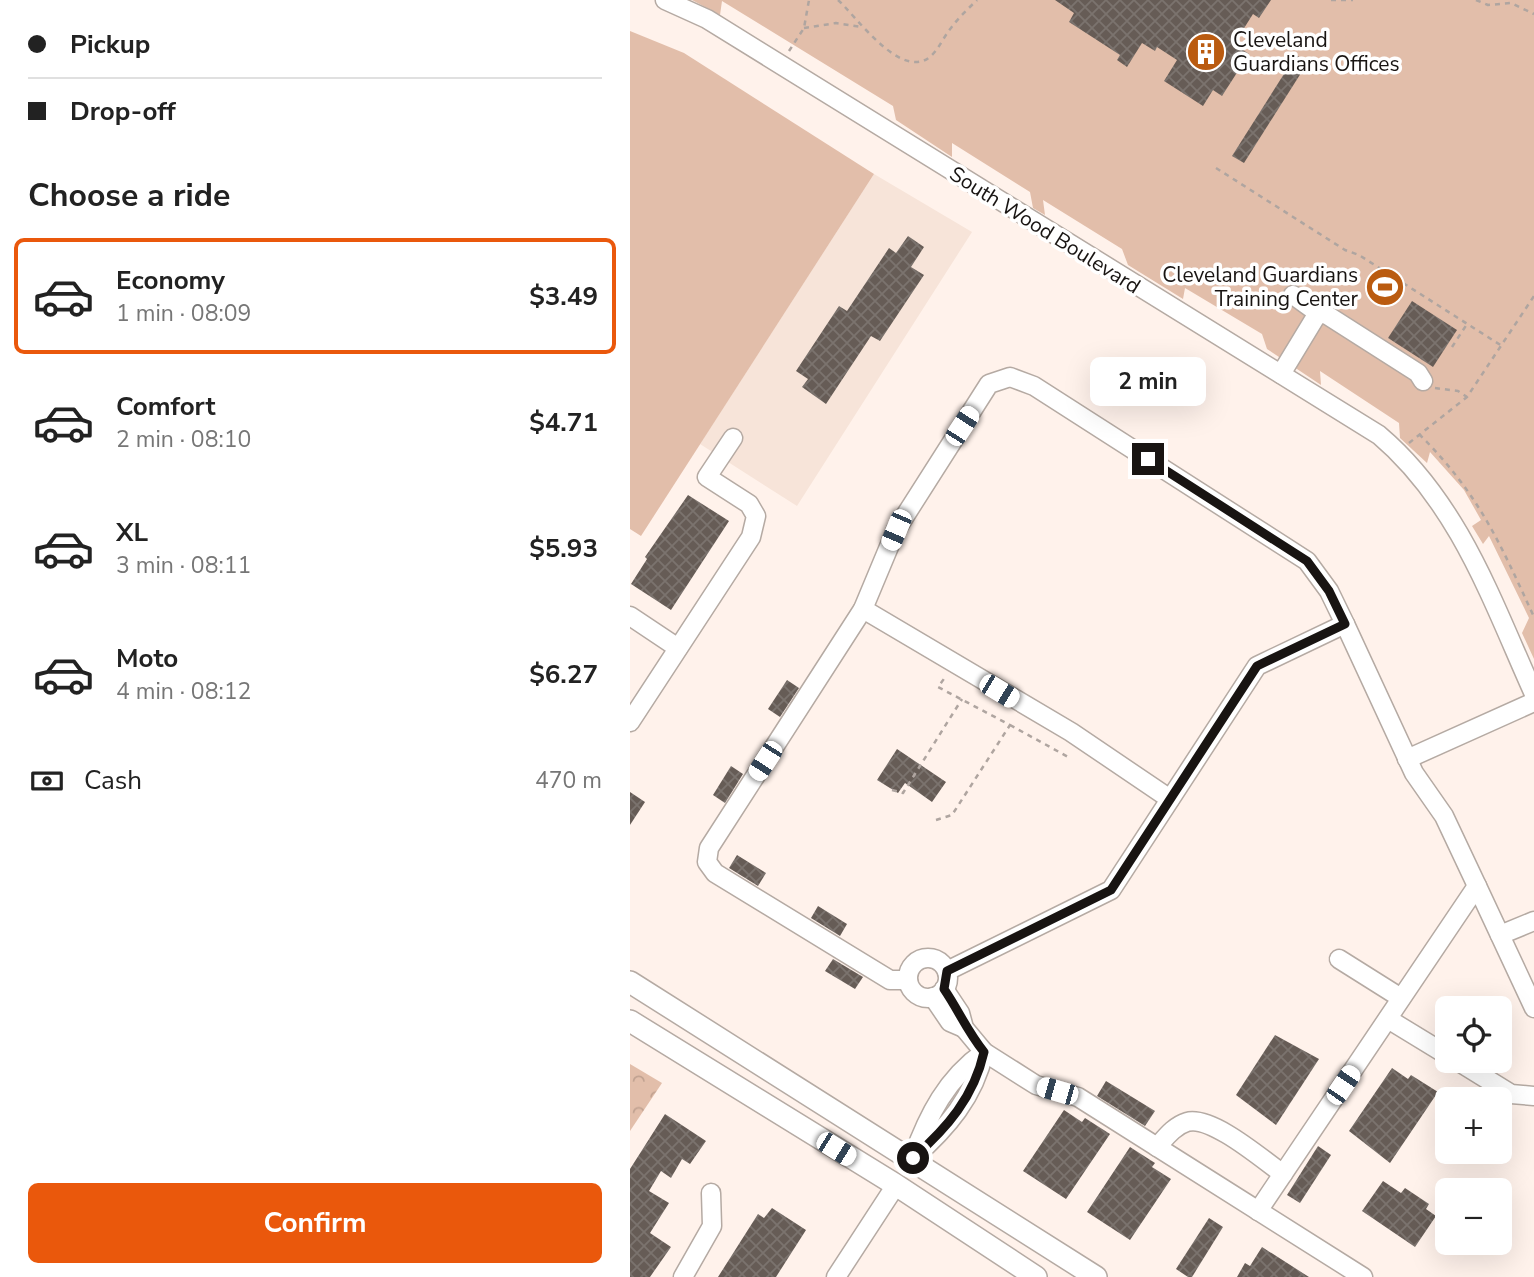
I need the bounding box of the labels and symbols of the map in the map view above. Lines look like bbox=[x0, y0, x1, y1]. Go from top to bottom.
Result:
place label: Cleveland Guardians Offices bbox=[1233, 26, 1400, 78]
building icon: Cleveland Guardians Offices bbox=[1185, 31, 1227, 73]
street label: South Wood Boulevard bbox=[944, 160, 1146, 300]
place label: Cleveland Guardians Training Center bbox=[1162, 261, 1358, 313]
sports icon: Cleveland Guardians Training Center bbox=[1364, 266, 1406, 308]
callout: 2 min bbox=[1090, 358, 1206, 406]
car bbox=[942, 403, 983, 449]
route end bbox=[1132, 443, 1164, 475]
car bbox=[879, 507, 914, 553]
car bbox=[976, 671, 1023, 711]
car bbox=[745, 738, 786, 784]
car bbox=[1323, 1062, 1364, 1108]
car bbox=[1034, 1075, 1081, 1107]
car bbox=[813, 1129, 860, 1169]
route start bbox=[897, 1142, 929, 1174]

